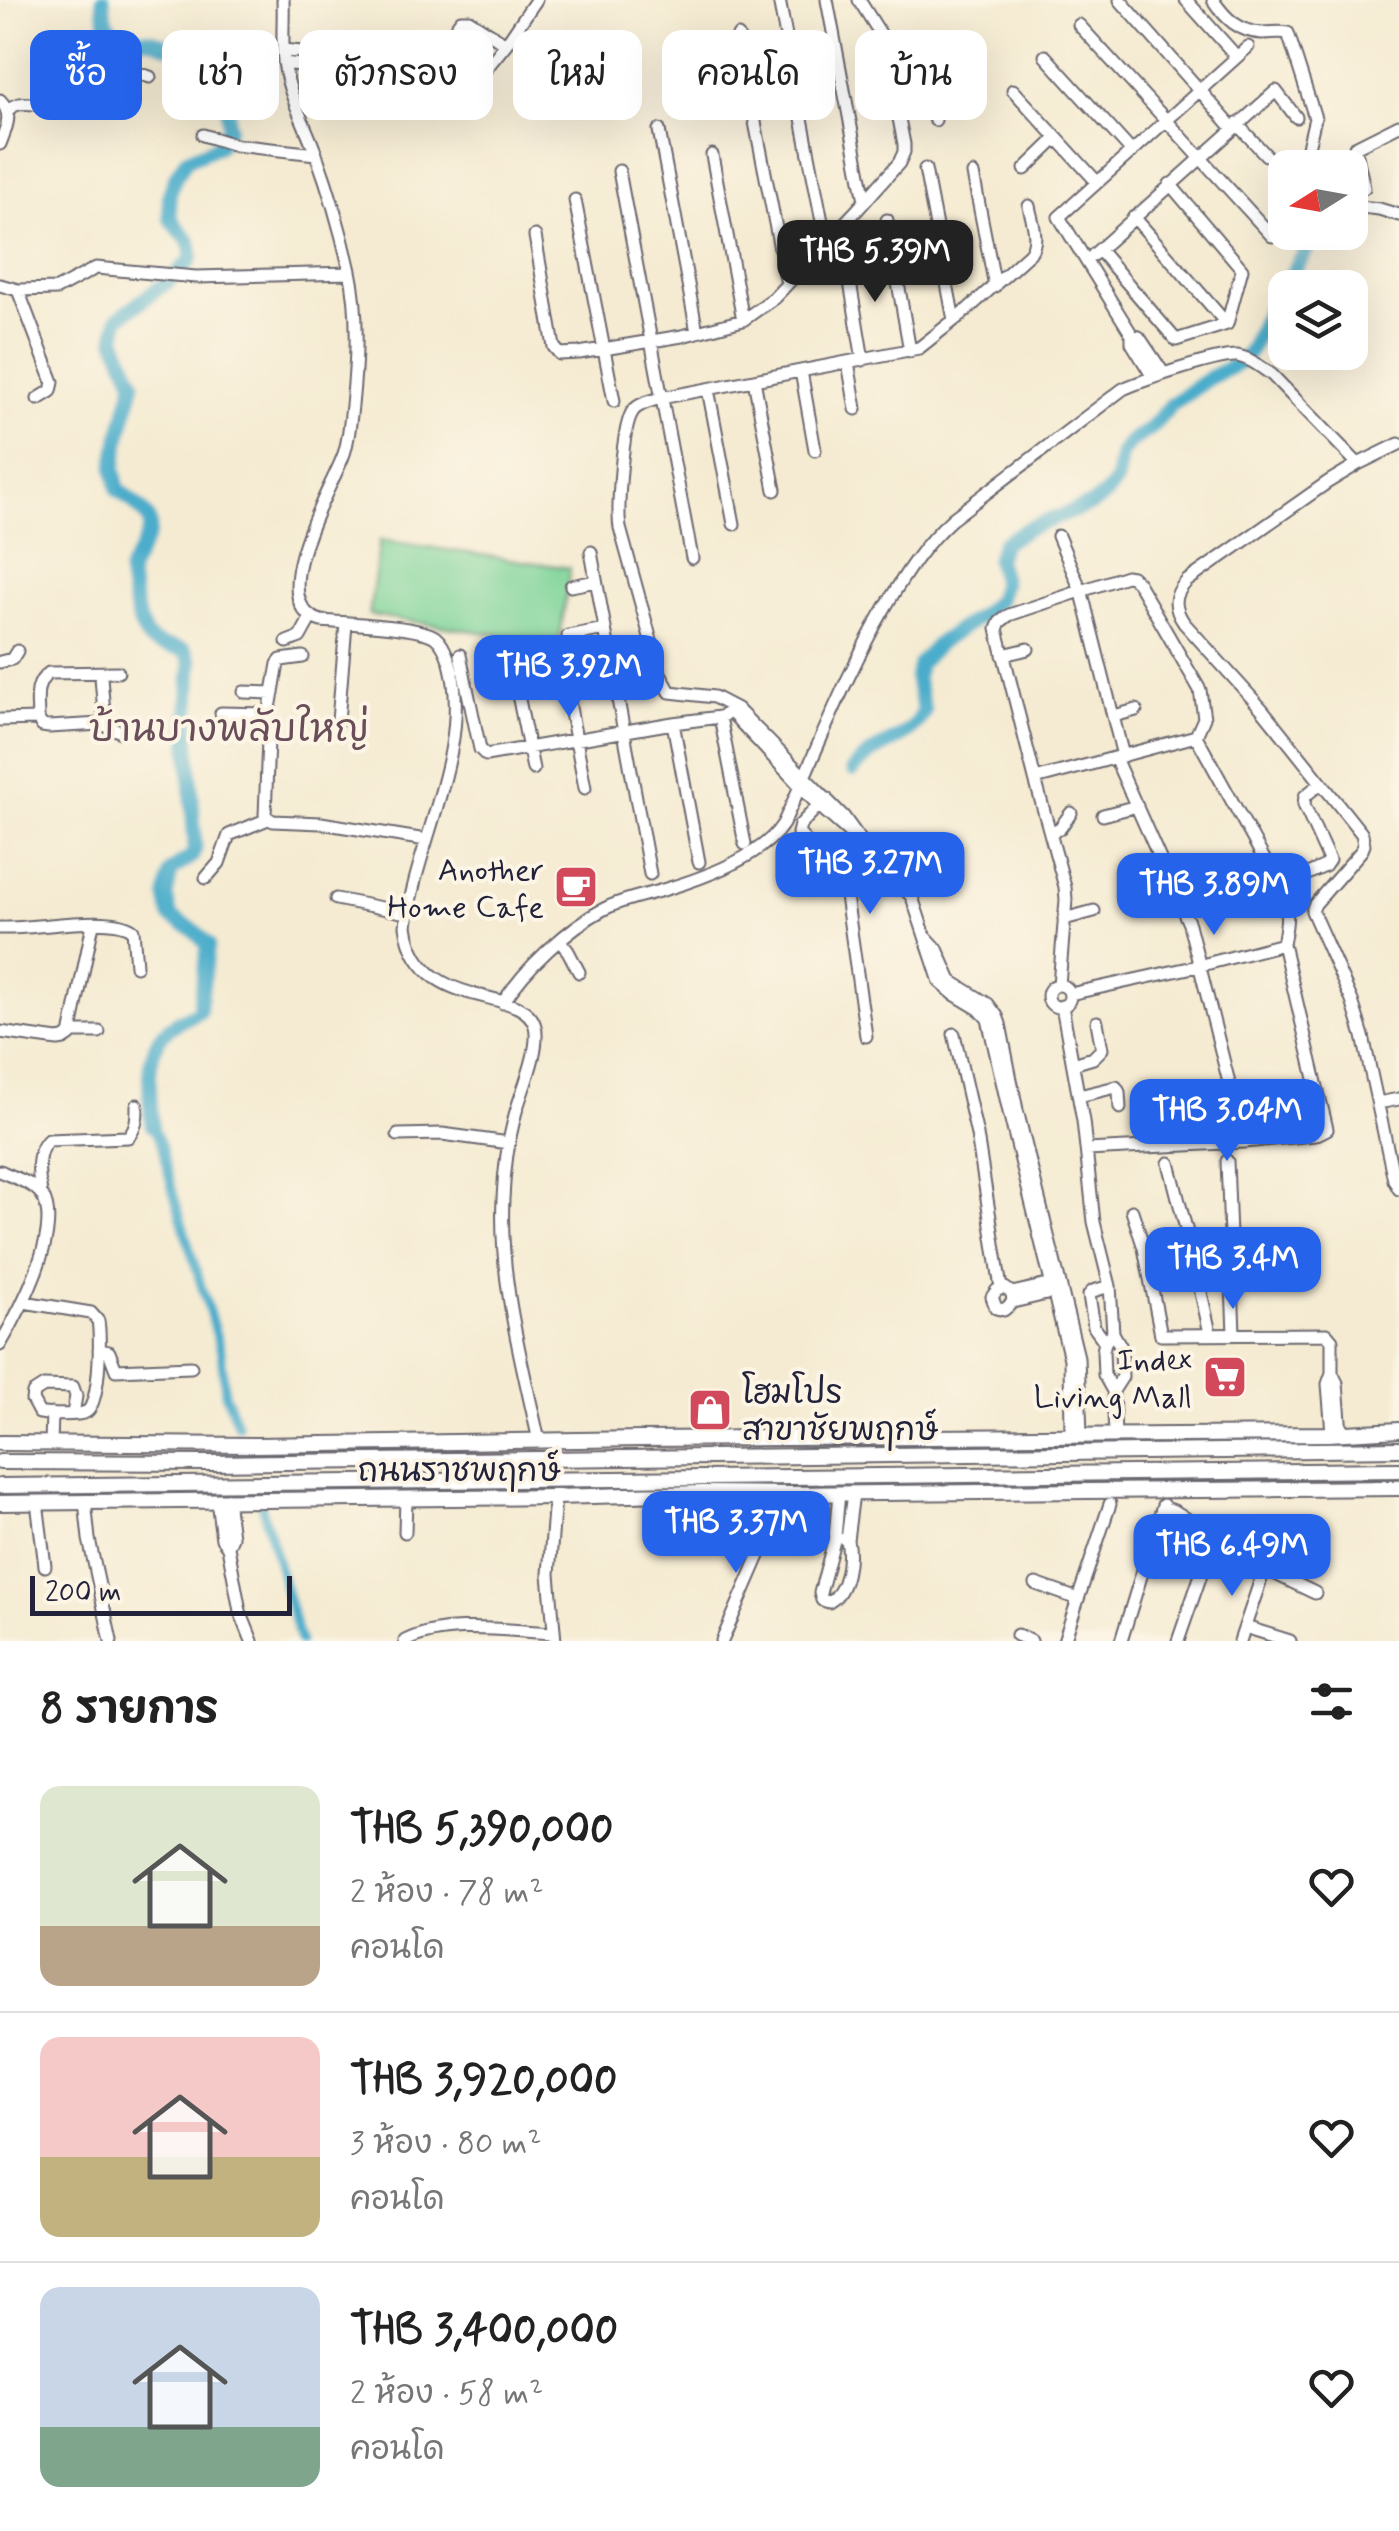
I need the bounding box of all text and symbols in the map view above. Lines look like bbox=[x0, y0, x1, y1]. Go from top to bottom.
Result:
chip: ซื้อ bbox=[30, 30, 142, 120]
chip: เช่า bbox=[162, 30, 279, 120]
chip: ตัวกรอง bbox=[299, 30, 493, 120]
chip: ใหม่ bbox=[513, 30, 642, 120]
chip: คอนโด bbox=[662, 30, 835, 120]
chip: บ้าน bbox=[855, 30, 987, 120]
north arrow bbox=[1268, 150, 1368, 250]
map controls bbox=[1268, 150, 1368, 370]
pin: THB 5.39M bbox=[761, 220, 989, 305]
text: THB 5.39M bbox=[799, 231, 951, 273]
button: layers bbox=[1268, 270, 1368, 370]
pin: THB 3.92M bbox=[455, 635, 683, 720]
text: THB 3.92M bbox=[496, 646, 642, 688]
district label: บ้านบางพลับใหญ่ bbox=[89, 704, 369, 755]
pin: THB 3.27M bbox=[756, 832, 984, 917]
text: THB 3.27M bbox=[797, 843, 943, 885]
place label: Another Home Cafe bbox=[387, 850, 544, 929]
pin: THB 3.89M bbox=[1100, 853, 1328, 938]
cafe icon: Another Home Cafe bbox=[553, 864, 599, 910]
text: THB 3.89M bbox=[1139, 864, 1289, 906]
pin: THB 3.04M bbox=[1113, 1079, 1341, 1164]
text: THB 3.04M bbox=[1152, 1090, 1302, 1132]
pin: THB 3.4M bbox=[1130, 1227, 1336, 1312]
text: THB 3.4M bbox=[1167, 1238, 1299, 1280]
place label: Index Living Mall bbox=[1034, 1340, 1192, 1419]
supermarket icon: Index Living Mall bbox=[1202, 1354, 1248, 1400]
place label: โฮมโปร สาขาชัยพฤกษ์ bbox=[742, 1371, 939, 1452]
shop icon: โฮมโปร สาขาชัยพฤกษ์ bbox=[687, 1387, 733, 1433]
street label: ถนนราชพฤกษ์ bbox=[358, 1449, 561, 1493]
pin: THB 3.37M bbox=[622, 1491, 850, 1576]
text: THB 3.37M bbox=[664, 1502, 808, 1544]
pin: THB 6.49M bbox=[1118, 1514, 1346, 1599]
text: THB 6.49M bbox=[1156, 1525, 1308, 1567]
scale bar bbox=[30, 1571, 292, 1616]
text: 200 m bbox=[45, 1575, 121, 1612]
icon: filters bbox=[1304, 1674, 1359, 1729]
text: 8 รายการ bbox=[40, 1683, 218, 1738]
text: THB 5,390,000 bbox=[350, 1803, 614, 1858]
icon: home bbox=[120, 1826, 240, 1946]
icon: heart bbox=[1304, 1859, 1359, 1914]
text: 2 ห้อง · 78 m² bbox=[350, 1872, 543, 1914]
text: คอนโด bbox=[350, 1928, 444, 1970]
text: THB 3,920,000 bbox=[350, 2054, 618, 2109]
icon: home bbox=[120, 2077, 240, 2197]
icon: heart bbox=[1304, 2110, 1359, 2165]
text: 3 ห้อง · 80 m² bbox=[350, 2123, 542, 2165]
text: คอนโด bbox=[350, 2179, 444, 2221]
text: THB 3,400,000 bbox=[350, 2304, 618, 2359]
icon: home bbox=[120, 2327, 240, 2447]
icon: heart bbox=[1304, 2360, 1359, 2415]
text: 2 ห้อง · 58 m² bbox=[350, 2373, 543, 2415]
text: คอนโด bbox=[350, 2429, 444, 2471]

